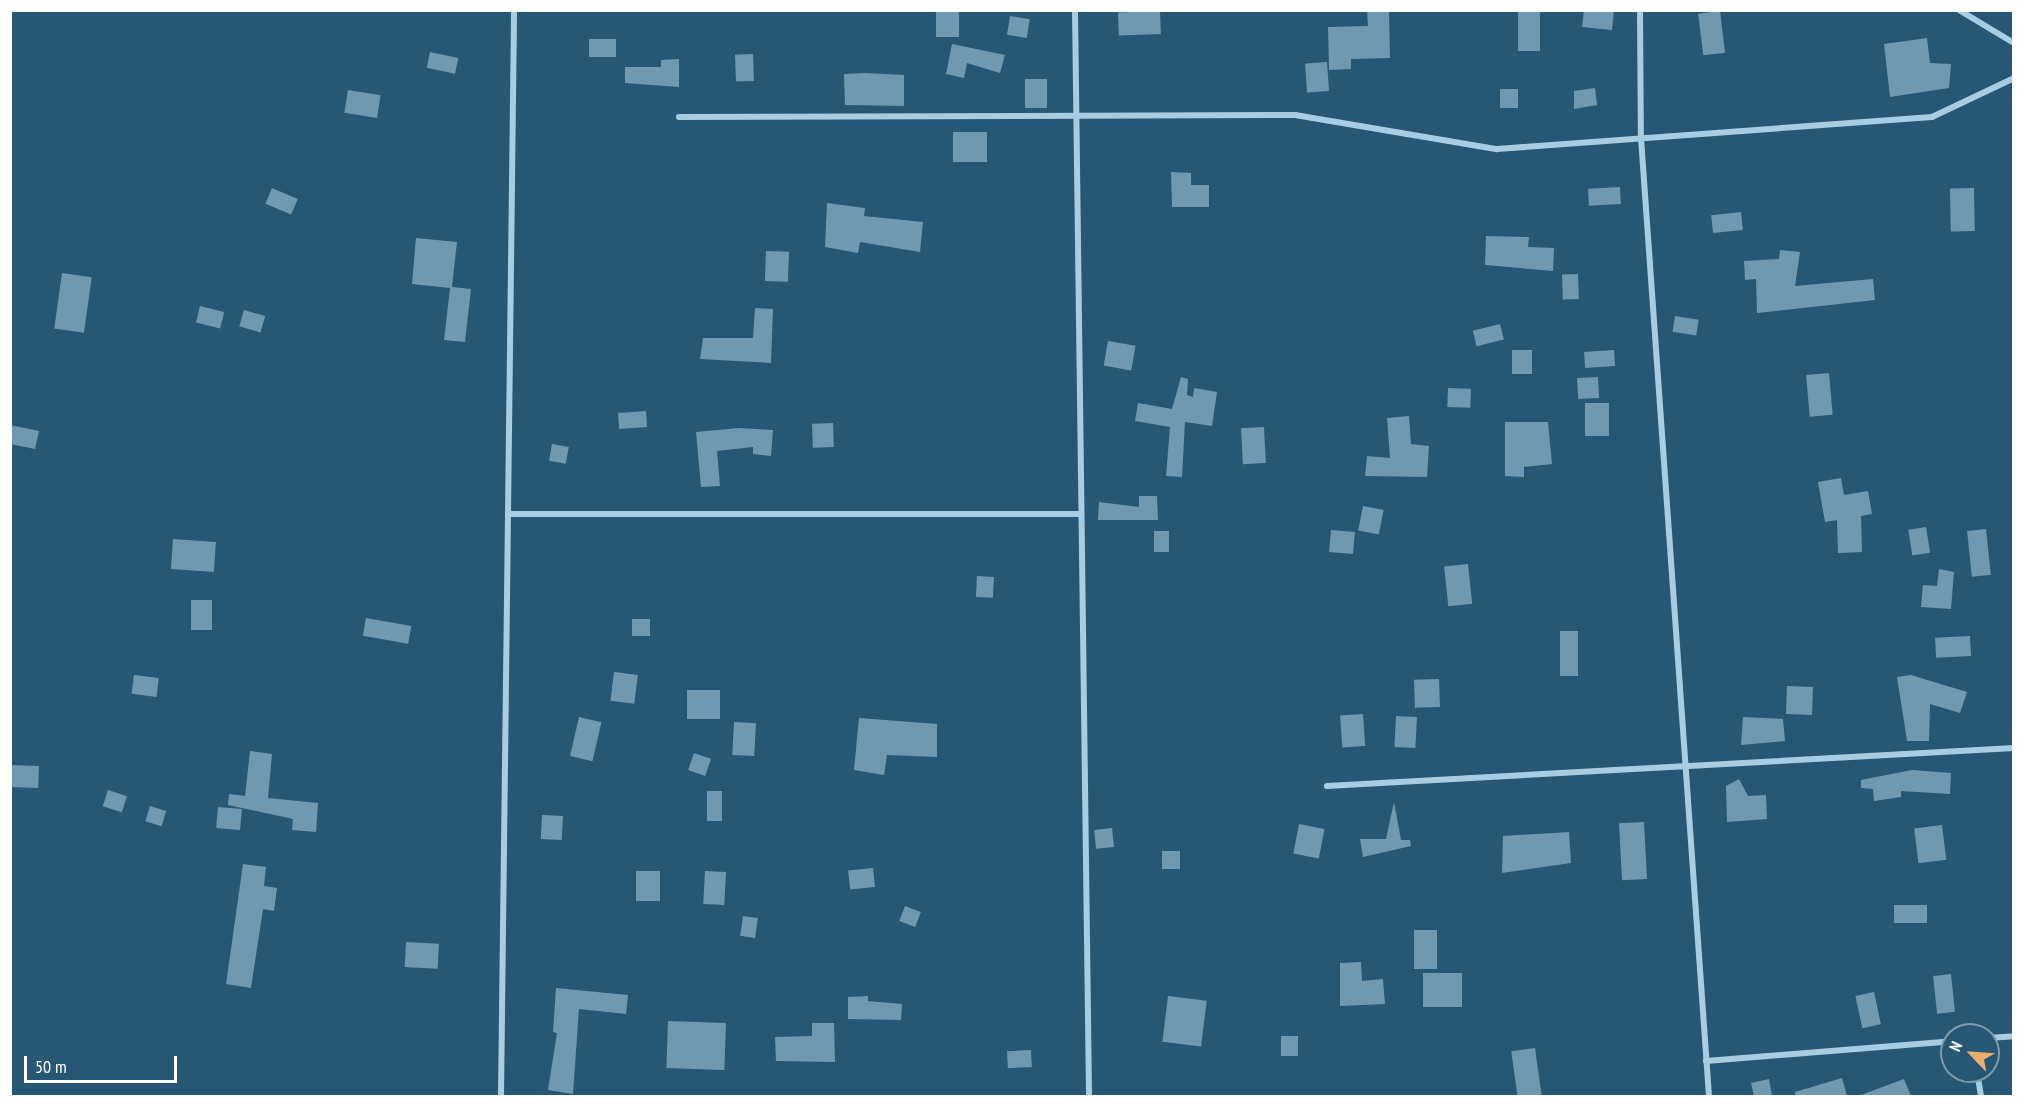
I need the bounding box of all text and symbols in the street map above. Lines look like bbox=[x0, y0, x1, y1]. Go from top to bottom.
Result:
north arrow bbox=[1940, 1023, 2000, 1083]
text: N bbox=[1945, 1038, 1966, 1054]
scale bar bbox=[27, 1044, 180, 1082]
text: 50 m bbox=[35, 1055, 67, 1078]

